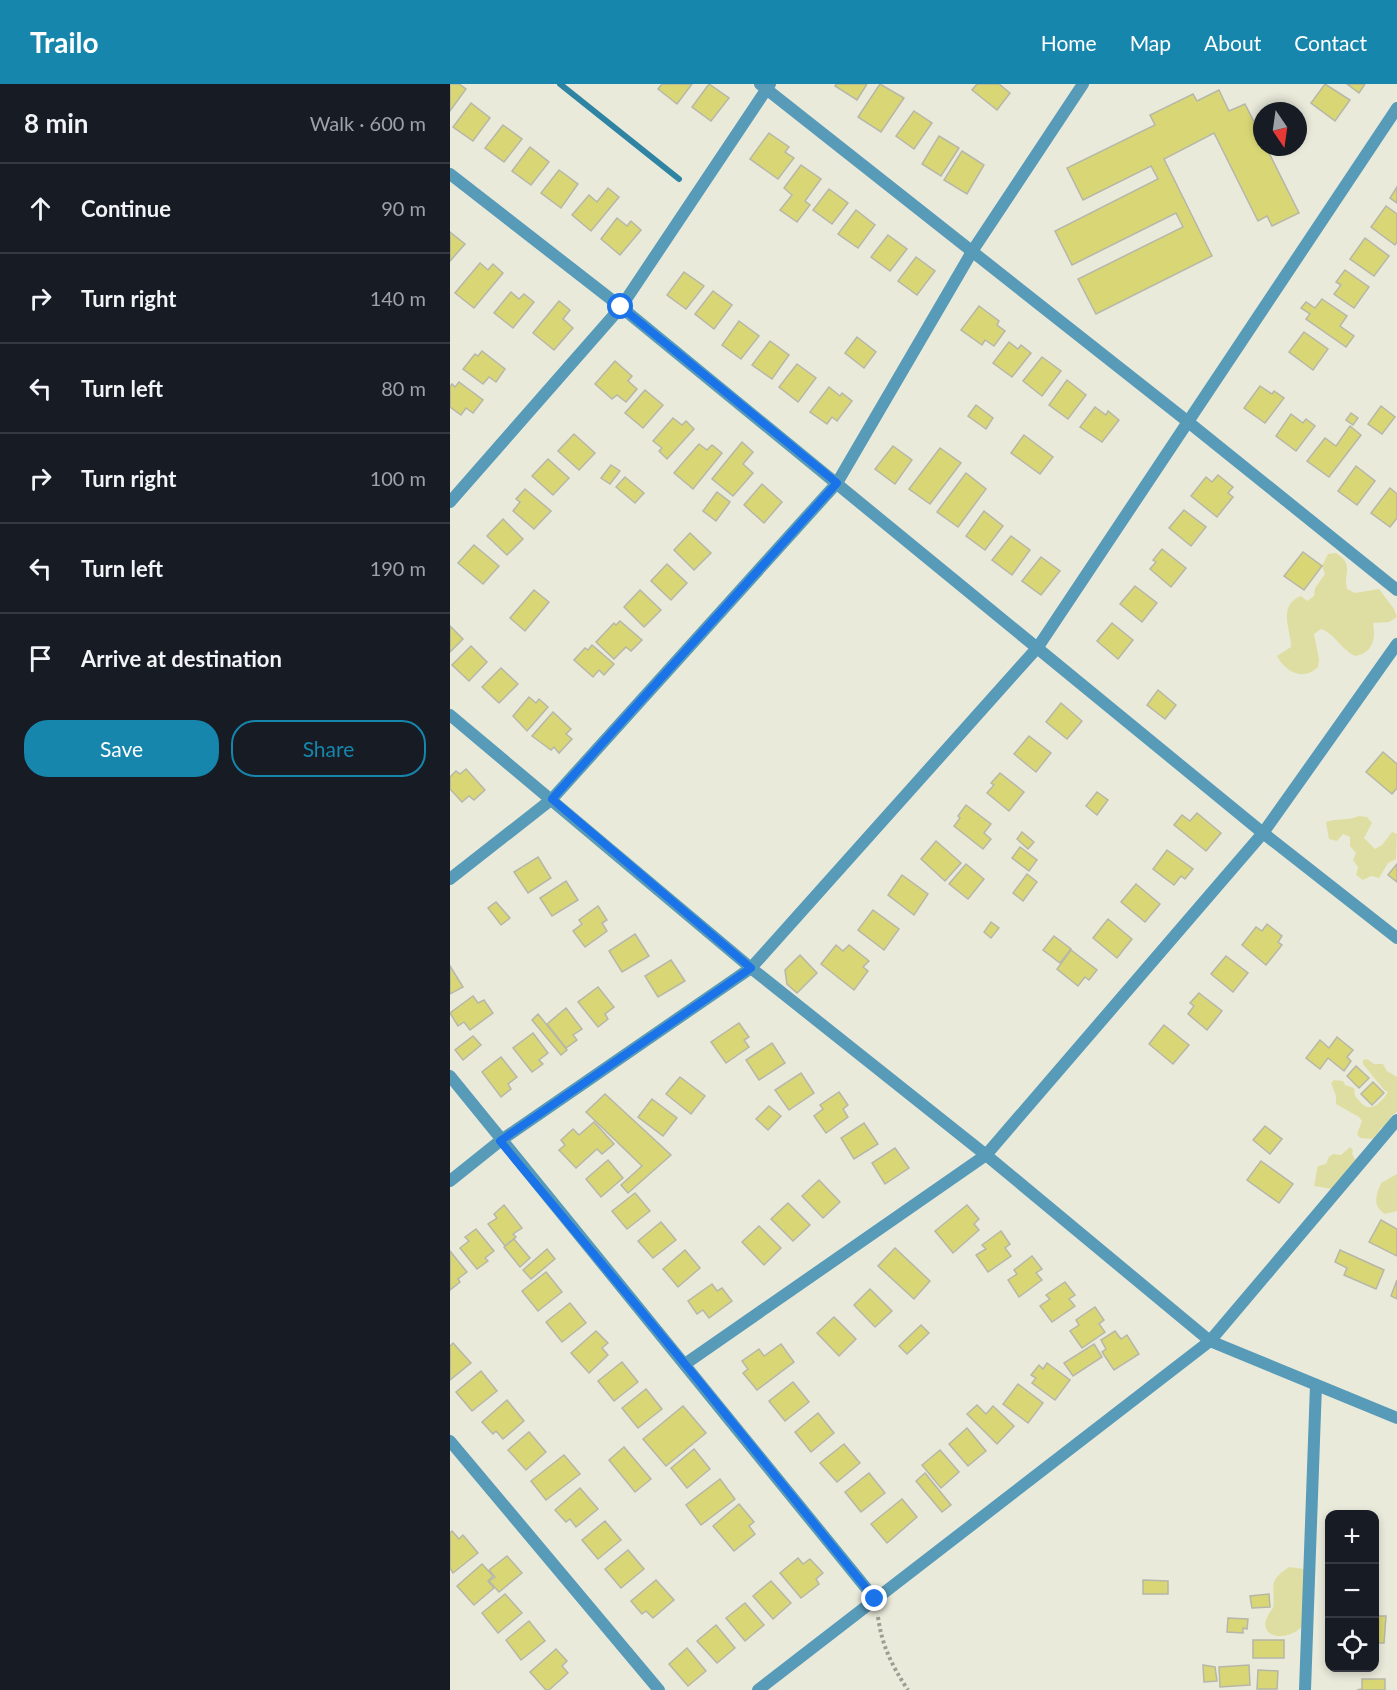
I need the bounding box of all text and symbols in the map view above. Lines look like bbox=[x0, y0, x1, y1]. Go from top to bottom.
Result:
text: Trailo bbox=[30, 25, 99, 59]
text: Home bbox=[1041, 30, 1097, 55]
text: Map bbox=[1130, 30, 1171, 55]
text: About bbox=[1204, 30, 1261, 55]
text: Contact bbox=[1294, 30, 1367, 55]
north arrow bbox=[1253, 102, 1307, 156]
text: 8 min bbox=[24, 107, 88, 139]
text: Walk · 600 m bbox=[310, 111, 426, 135]
icon: ahead bbox=[24, 192, 57, 225]
text: Continue bbox=[81, 195, 171, 222]
text: 90 m bbox=[381, 196, 426, 220]
icon: right bbox=[24, 282, 57, 315]
text: Turn right bbox=[81, 285, 176, 312]
text: 140 m bbox=[370, 286, 426, 310]
route start bbox=[607, 293, 633, 319]
icon: left bbox=[24, 372, 57, 405]
text: Turn left bbox=[81, 375, 163, 402]
text: 80 m bbox=[381, 376, 426, 400]
icon: right bbox=[24, 462, 57, 495]
text: Turn right bbox=[81, 465, 176, 492]
text: 100 m bbox=[370, 466, 426, 490]
icon: left bbox=[24, 552, 57, 585]
text: Turn left bbox=[81, 555, 163, 582]
text: 190 m bbox=[370, 556, 426, 580]
icon: arrive bbox=[24, 642, 57, 675]
text: Arrive at destination bbox=[81, 645, 282, 672]
button: Save bbox=[24, 720, 219, 777]
button: Share bbox=[231, 720, 426, 777]
map controls bbox=[1325, 1510, 1379, 1672]
button: + bbox=[1325, 1510, 1379, 1564]
button: − bbox=[1325, 1564, 1379, 1618]
route end bbox=[861, 1585, 887, 1611]
button: locate bbox=[1325, 1618, 1379, 1672]

